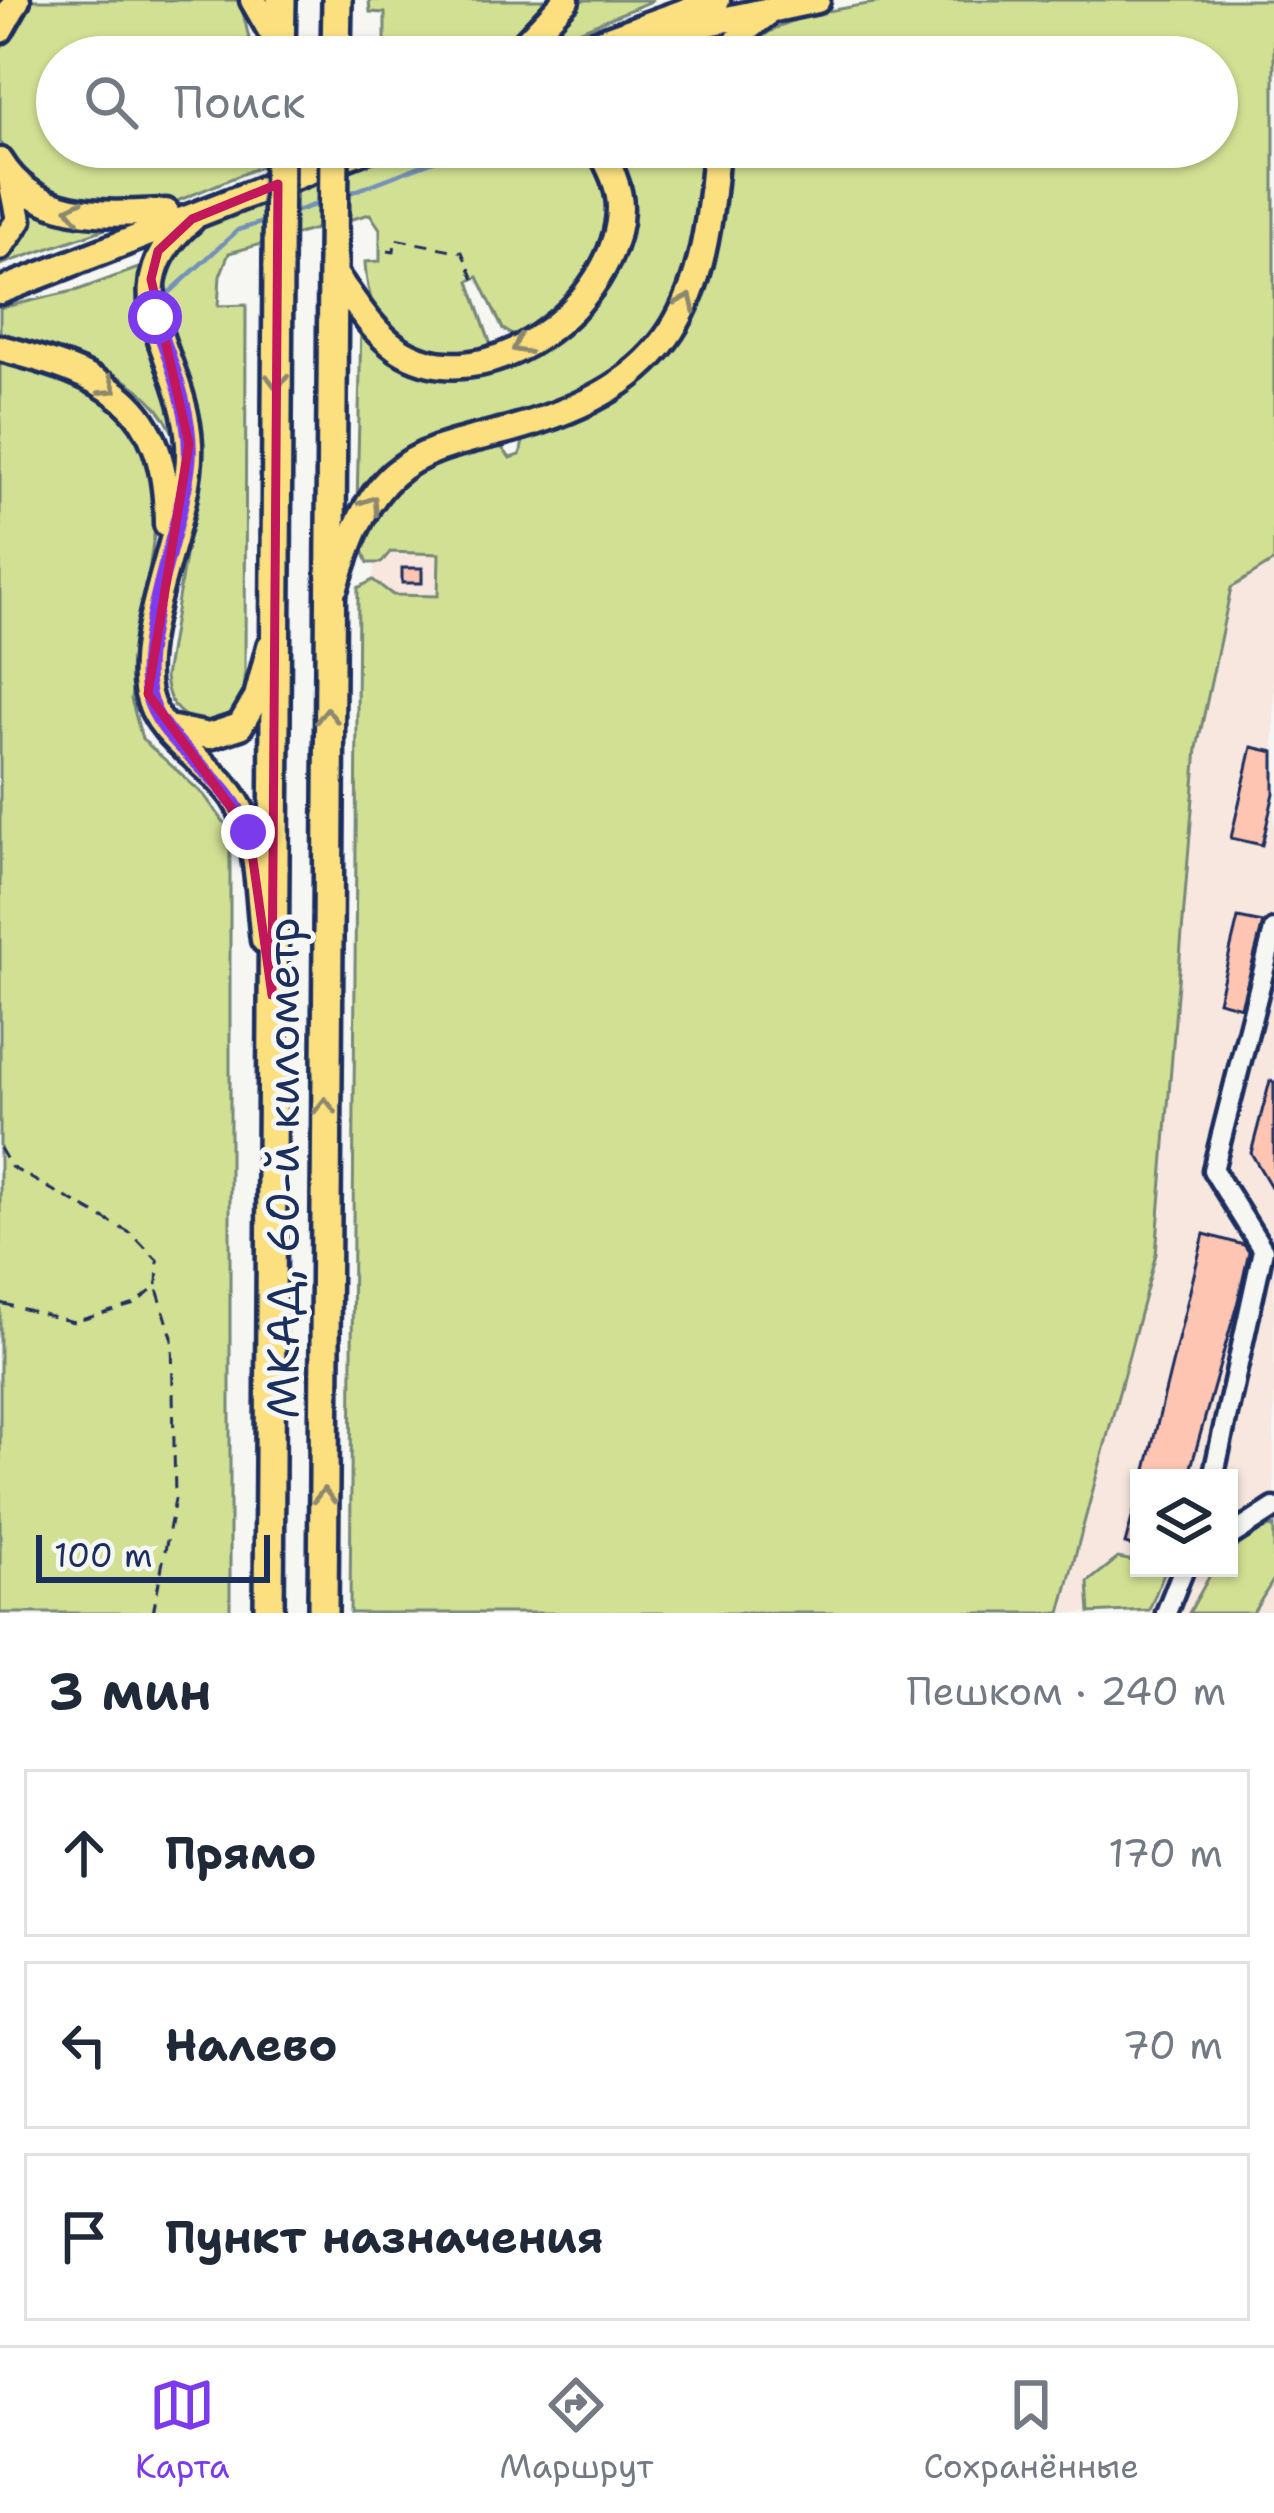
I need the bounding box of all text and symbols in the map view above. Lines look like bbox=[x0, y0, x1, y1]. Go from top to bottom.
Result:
search box bbox=[36, 36, 1238, 168]
icon: search bbox=[78, 69, 144, 135]
text: Поиск bbox=[174, 72, 305, 132]
one-way arrow bbox=[65, 199, 85, 224]
route start bbox=[128, 290, 182, 344]
one-way arrow bbox=[673, 293, 696, 315]
one-way arrow bbox=[510, 332, 532, 355]
one-way arrow bbox=[96, 373, 118, 395]
one-way arrow bbox=[264, 374, 290, 392]
one-way arrow bbox=[357, 495, 379, 517]
one-way arrow bbox=[314, 706, 340, 724]
route end bbox=[221, 805, 275, 859]
street label: МКАД, 60-й километр bbox=[253, 917, 313, 1419]
one-way arrow bbox=[312, 1096, 338, 1114]
map controls bbox=[1130, 1469, 1238, 1577]
button: layers bbox=[1130, 1469, 1238, 1577]
one-way arrow bbox=[311, 1486, 337, 1504]
scale bar bbox=[36, 1529, 270, 1582]
text: 100 m bbox=[54, 1533, 153, 1578]
text: 3 мин bbox=[48, 1657, 212, 1725]
text: Пешком · 240 m bbox=[907, 1665, 1226, 1717]
icon: ahead bbox=[51, 1820, 117, 1886]
text: Прямо bbox=[165, 1823, 316, 1883]
text: 170 m bbox=[1108, 1827, 1223, 1879]
icon: left bbox=[51, 2012, 117, 2078]
text: Налево bbox=[165, 2015, 338, 2075]
text: 70 m bbox=[1122, 2019, 1223, 2071]
icon: arrive bbox=[51, 2204, 117, 2270]
text: Пункт назначения bbox=[165, 2207, 604, 2267]
tab: Карта bbox=[135, 2372, 229, 2489]
tab: Маршрут bbox=[499, 2372, 653, 2489]
tab: Сохранённые bbox=[923, 2372, 1139, 2489]

